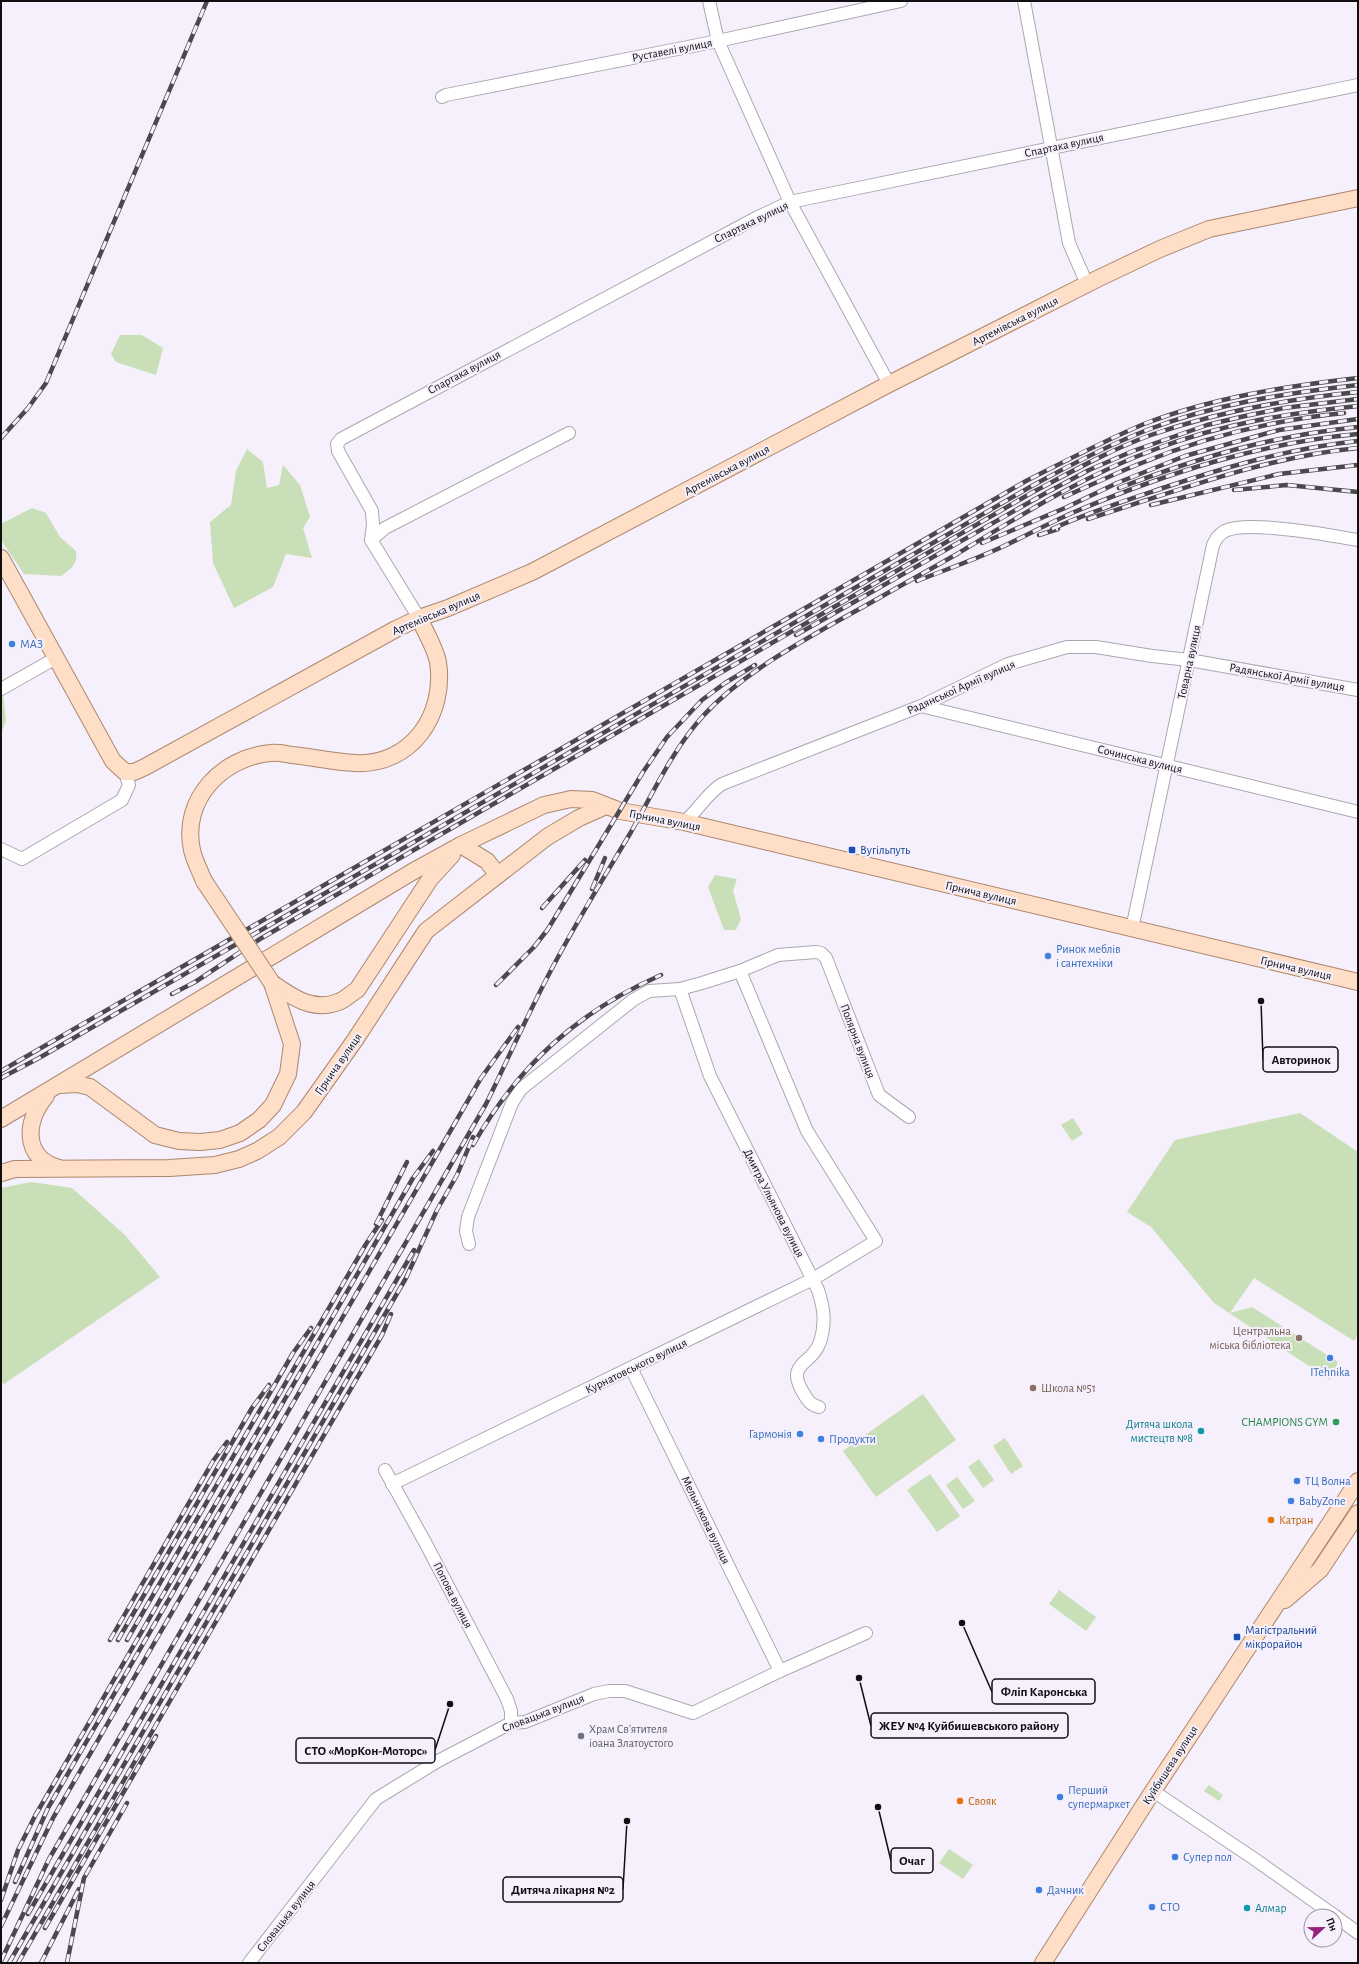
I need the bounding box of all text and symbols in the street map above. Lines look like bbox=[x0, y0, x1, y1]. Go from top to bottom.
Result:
street label: Руставелі вулиця bbox=[631, 36, 713, 65]
street label: Спартака вулиця bbox=[1023, 131, 1105, 160]
street label: Спартака вулиця bbox=[712, 199, 790, 246]
street label: Артемівська вулиця bbox=[970, 294, 1060, 349]
street label: Спартака вулиця bbox=[426, 348, 503, 397]
street label: Артемівська вулиця bbox=[682, 442, 772, 498]
street label: Артемівська вулиця bbox=[390, 589, 482, 638]
street label: Товарна вулиця bbox=[1175, 624, 1204, 700]
place label: МАЗ bbox=[20, 638, 43, 650]
marker: МАЗ bbox=[7, 639, 17, 649]
street label: Радянської Армії вулиця bbox=[905, 658, 1017, 717]
street label: Радянської Армії вулиця bbox=[1228, 661, 1346, 694]
street label: Сочинська вулиця bbox=[1096, 743, 1184, 776]
street label: Гірнича вулиця bbox=[628, 807, 702, 834]
place label: Вугільпуть bbox=[860, 844, 910, 857]
marker: Вугільпуть bbox=[847, 845, 857, 855]
street label: Гірнича вулиця bbox=[944, 879, 1018, 908]
place label: Ринок меблів і сантехніки bbox=[1056, 943, 1121, 969]
marker: Ринок меблів і сантехніки bbox=[1043, 951, 1053, 961]
street label: Гірнича вулиця bbox=[1259, 954, 1333, 983]
street label: Полярна вулиця bbox=[837, 1002, 878, 1080]
street label: Гірнича вулиця bbox=[312, 1031, 365, 1098]
callout: Авторинок bbox=[1263, 1047, 1338, 1072]
text: Авторинок bbox=[1271, 1054, 1331, 1067]
street label: Дмитра Ульянова вулиця bbox=[740, 1147, 807, 1260]
place label: Центральна міська бібліотека bbox=[1209, 1325, 1292, 1351]
marker: Центральна міська бібліотека bbox=[1294, 1333, 1304, 1343]
street label: Курнатовського вулиця bbox=[583, 1336, 689, 1397]
marker: ITehnika bbox=[1325, 1353, 1335, 1363]
place label: ITehnika bbox=[1310, 1366, 1350, 1378]
place label: Школа №51 bbox=[1041, 1382, 1096, 1394]
marker: Школа №51 bbox=[1028, 1383, 1038, 1393]
place label: CHAMPIONS GYM bbox=[1241, 1416, 1328, 1428]
marker: CHAMPIONS GYM bbox=[1331, 1417, 1341, 1427]
place label: Дитяча школа мистецтв №8 bbox=[1126, 1418, 1194, 1444]
marker: Дитяча школа мистецтв №8 bbox=[1196, 1426, 1206, 1436]
place label: Гармонія bbox=[749, 1428, 792, 1440]
marker: Гармонія bbox=[795, 1429, 805, 1439]
place label: Продукти bbox=[829, 1433, 876, 1446]
marker: Продукти bbox=[816, 1434, 826, 1444]
street label: Мельникова вулиця bbox=[679, 1474, 732, 1566]
place label: ТЦ Волна bbox=[1305, 1475, 1351, 1487]
marker: ТЦ Волна bbox=[1292, 1476, 1302, 1486]
place label: BabyZone bbox=[1299, 1495, 1346, 1508]
marker: BabyZone bbox=[1286, 1496, 1296, 1506]
place label: Катран bbox=[1279, 1514, 1313, 1526]
marker: Катран bbox=[1266, 1515, 1276, 1525]
street label: Попова вулиця bbox=[430, 1560, 475, 1630]
place label: Магістральний мікрорайон bbox=[1245, 1624, 1317, 1650]
marker: Магістральний мікрорайон bbox=[1232, 1632, 1242, 1642]
callout: Фліп Каронська bbox=[992, 1679, 1095, 1704]
text: Фліп Каронська bbox=[1001, 1686, 1087, 1699]
street label: Словацька вулиця bbox=[500, 1692, 586, 1735]
callout: ЖЕУ №4 Куйбишевського району bbox=[871, 1713, 1068, 1738]
text: ЖЕУ №4 Куйбишевського району bbox=[879, 1720, 1059, 1733]
place label: Храм Св'ятителя іоана Златоустого bbox=[589, 1723, 673, 1750]
street label: Куйбишева вулиця bbox=[1140, 1723, 1201, 1807]
marker: Храм Св'ятителя іоана Златоустого bbox=[576, 1731, 586, 1741]
callout: СТО «МорКон-Моторс» bbox=[296, 1738, 435, 1763]
text: СТО «МорКон-Моторс» bbox=[304, 1745, 428, 1758]
place label: Перший супермаркет bbox=[1068, 1784, 1130, 1811]
marker: Перший супермаркет bbox=[1055, 1792, 1065, 1802]
place label: Свояк bbox=[968, 1795, 997, 1807]
marker: Свояк bbox=[955, 1796, 965, 1806]
callout: Очаг bbox=[891, 1848, 933, 1873]
place label: Супер пол bbox=[1183, 1851, 1232, 1864]
marker: Супер пол bbox=[1170, 1852, 1180, 1862]
text: Очаг bbox=[899, 1855, 925, 1868]
callout: Дитяча лікарня №2 bbox=[503, 1877, 623, 1902]
street label: Словацька вулиця bbox=[254, 1878, 318, 1955]
text: Дитяча лікарня №2 bbox=[511, 1884, 615, 1897]
place label: Дачник bbox=[1047, 1884, 1084, 1896]
marker: Дачник bbox=[1034, 1885, 1044, 1895]
place label: СТО bbox=[1160, 1901, 1180, 1913]
marker: СТО bbox=[1147, 1902, 1157, 1912]
place label: Алмар bbox=[1255, 1902, 1287, 1914]
marker: Алмар bbox=[1242, 1903, 1252, 1913]
north arrow bbox=[1303, 1908, 1343, 1948]
text: Пн bbox=[1324, 1916, 1339, 1933]

